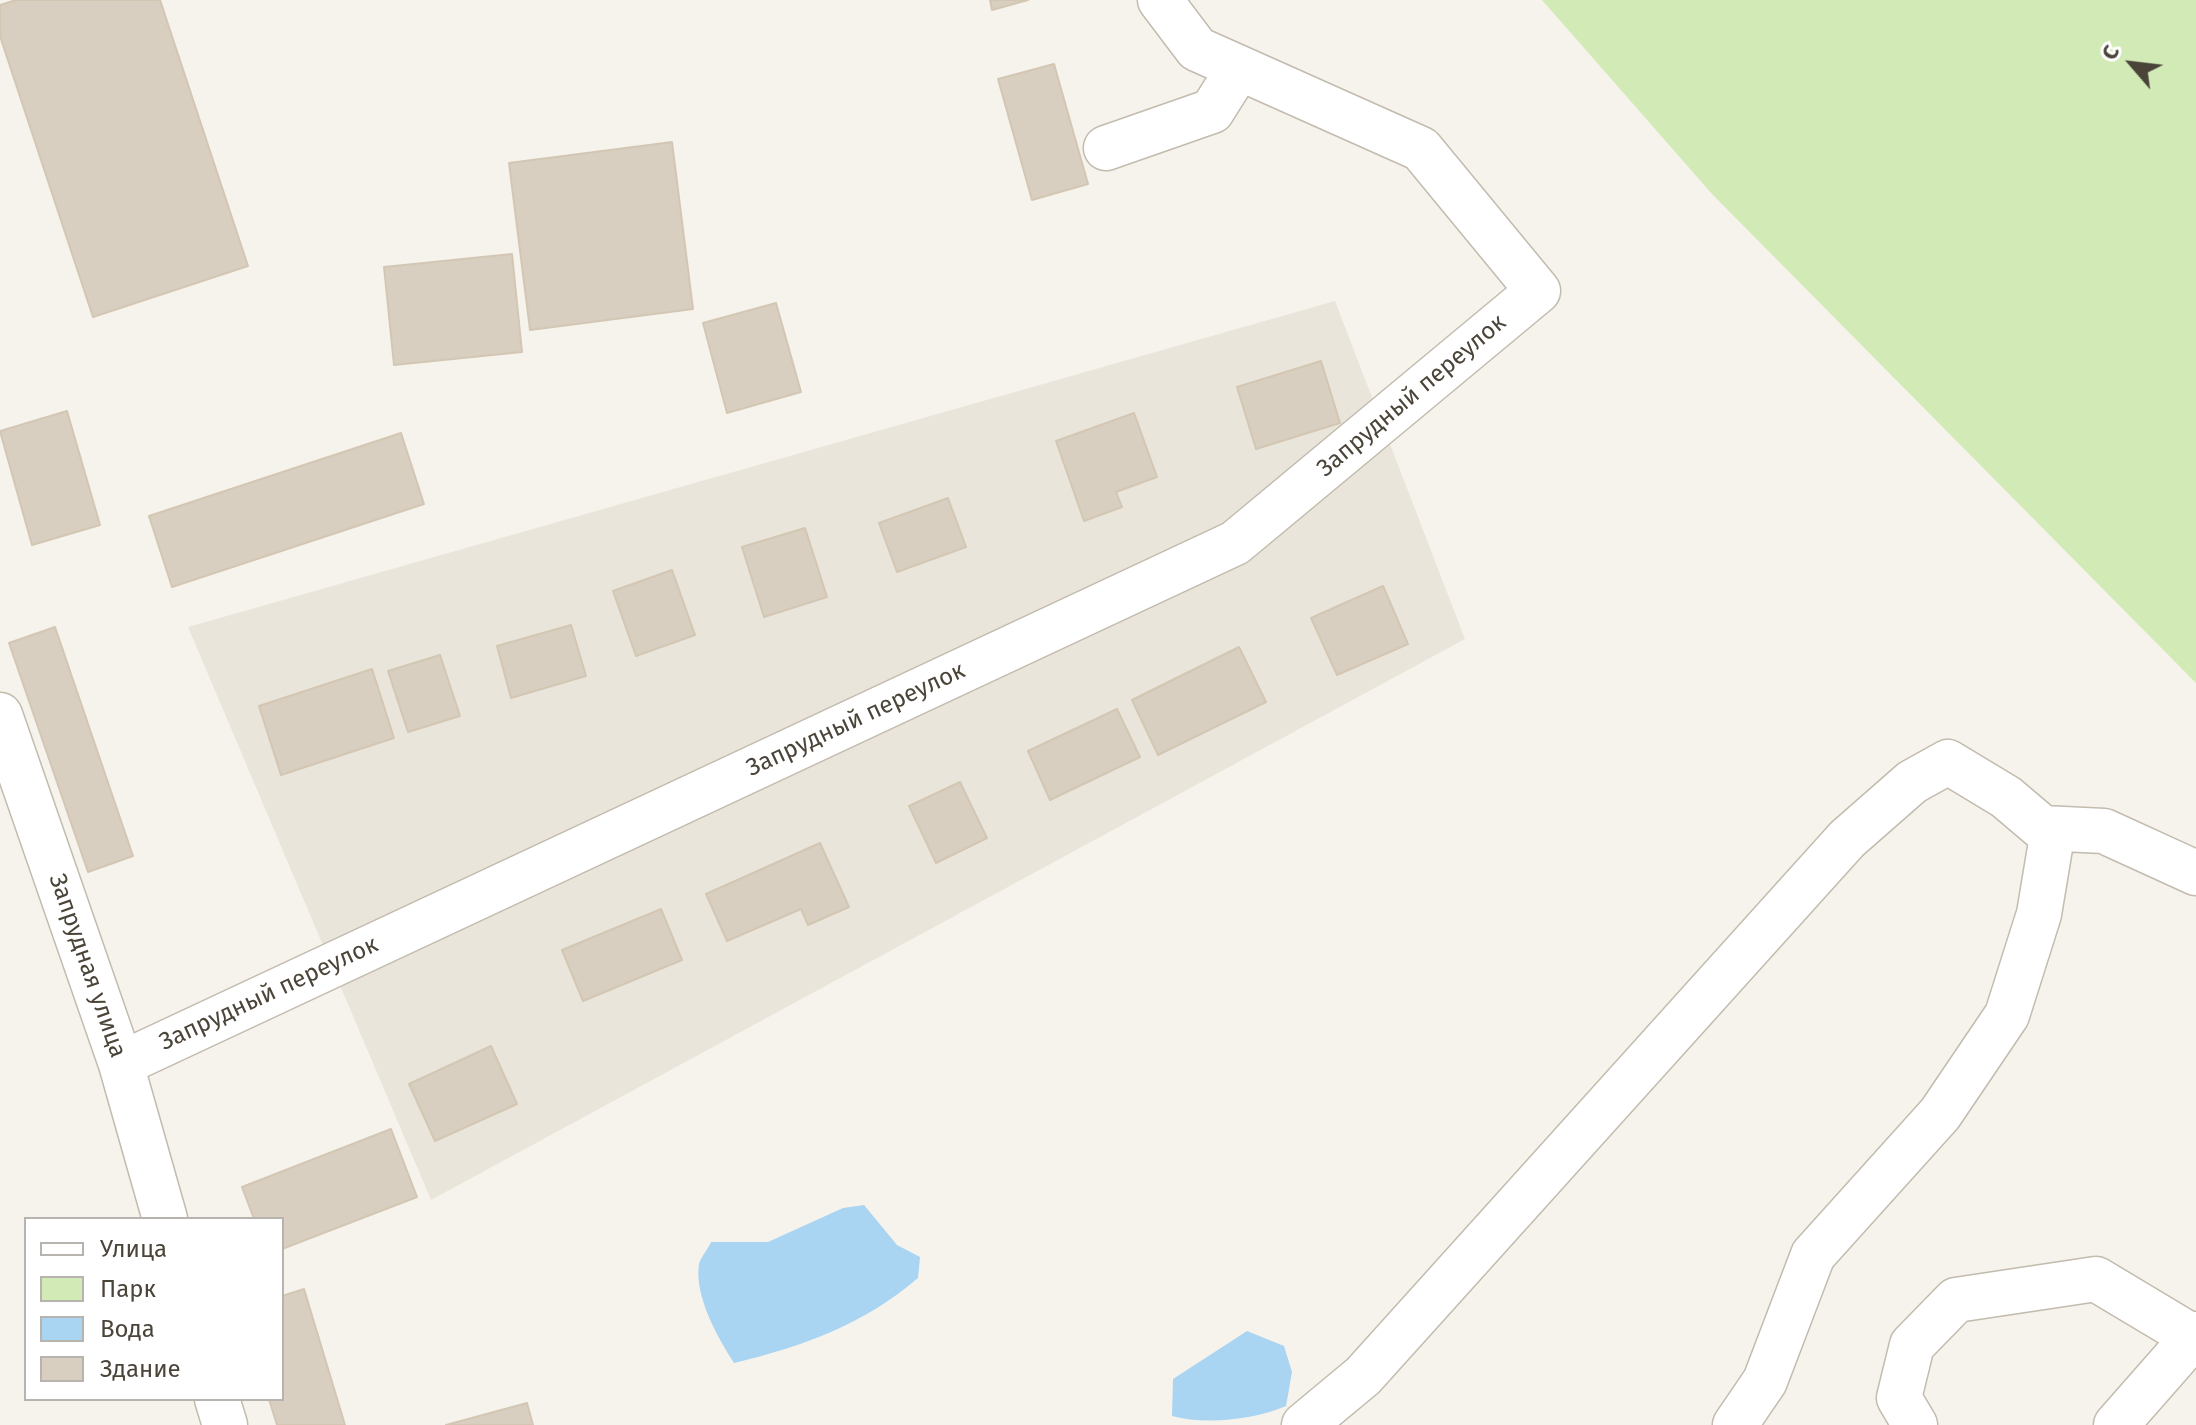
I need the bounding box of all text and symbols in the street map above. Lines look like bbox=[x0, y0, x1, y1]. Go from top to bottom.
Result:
north arrow bbox=[2092, 24, 2172, 104]
text: С bbox=[2095, 41, 2125, 64]
street label: Запрудный переулок bbox=[1312, 309, 1512, 483]
street label: Запрудный переулок bbox=[742, 657, 970, 783]
street label: Запрудная улица bbox=[42, 870, 132, 1062]
street label: Запрудный переулок bbox=[155, 931, 383, 1057]
legend bbox=[24, 1217, 284, 1401]
text: Улица bbox=[100, 1235, 167, 1263]
text: Парк bbox=[100, 1275, 156, 1303]
text: Вода bbox=[100, 1315, 155, 1343]
text: Здание bbox=[100, 1355, 181, 1383]

